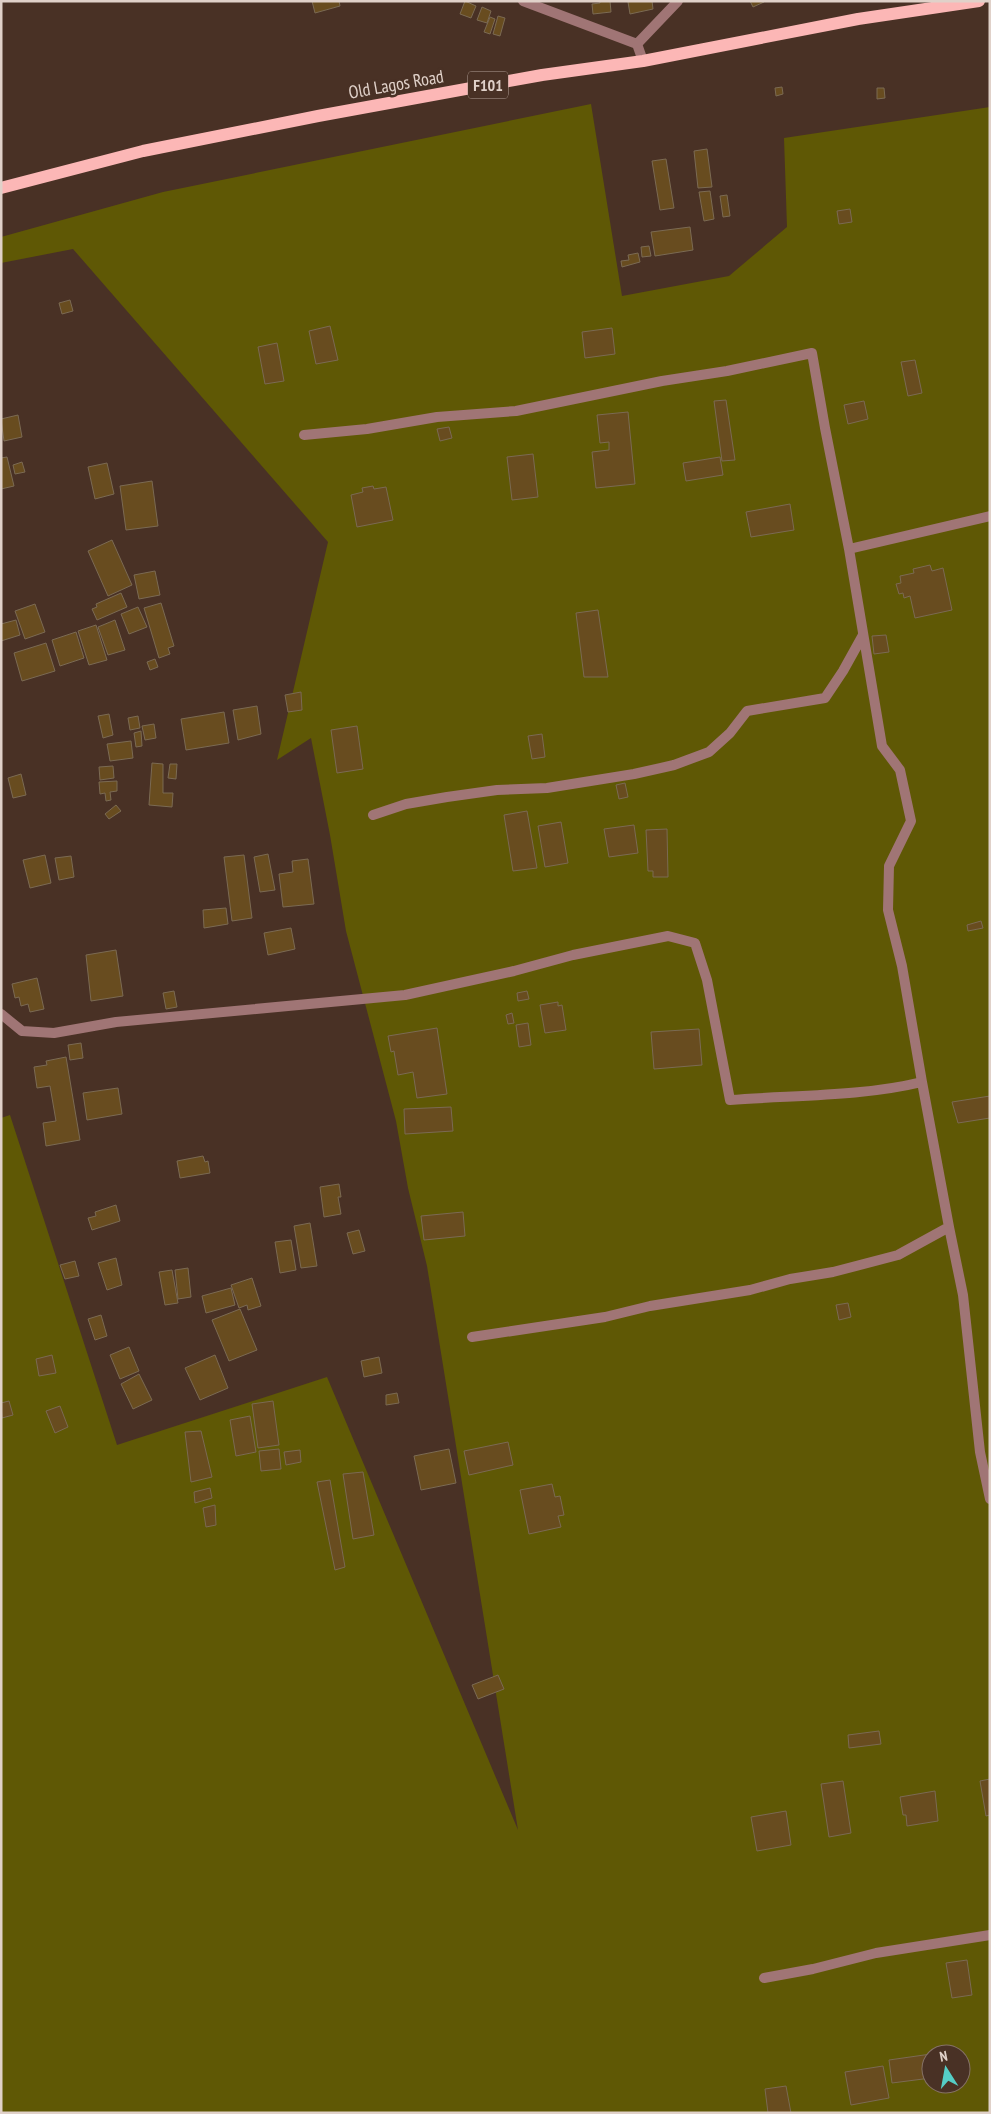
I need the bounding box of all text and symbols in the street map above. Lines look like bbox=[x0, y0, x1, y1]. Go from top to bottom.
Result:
street label: Old Lagos Road bbox=[347, 64, 445, 104]
road number: F101 bbox=[468, 72, 508, 98]
north arrow bbox=[921, 2044, 971, 2094]
text: N bbox=[938, 2047, 949, 2066]

